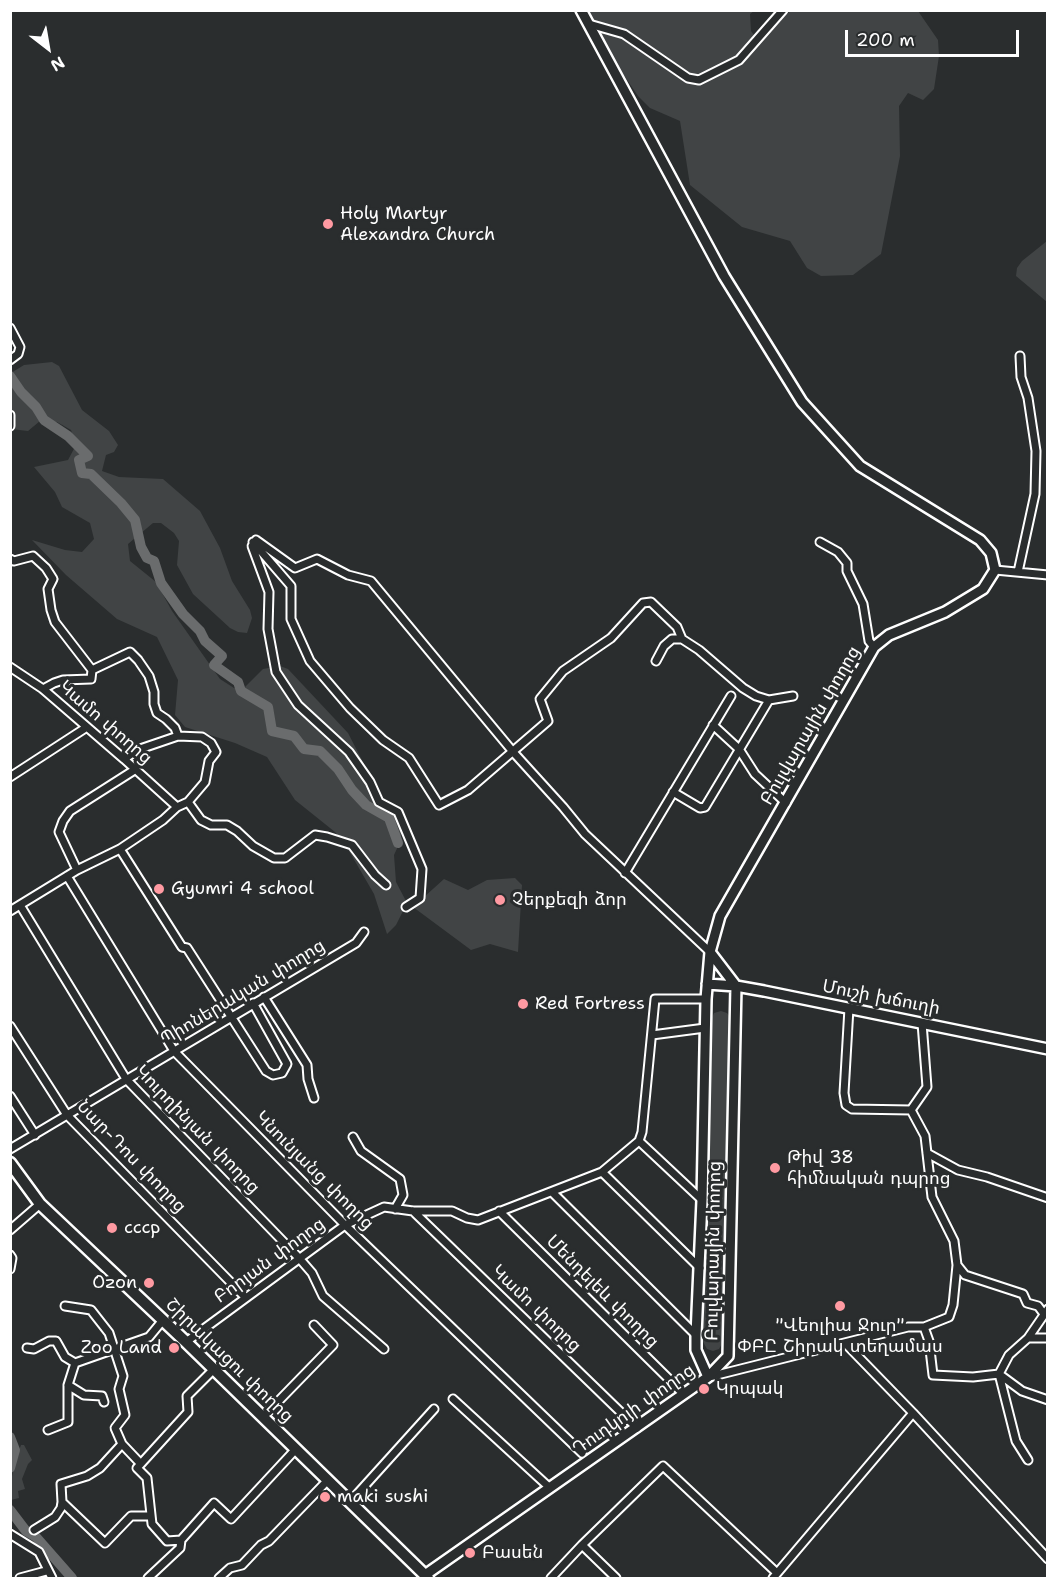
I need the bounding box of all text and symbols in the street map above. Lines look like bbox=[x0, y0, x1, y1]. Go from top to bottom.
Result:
north arrow bbox=[18, 18, 78, 78]
scale bar bbox=[848, 18, 1022, 56]
text: 200 m bbox=[856, 28, 915, 52]
text: N bbox=[47, 52, 68, 76]
place label: Holy Martyr Alexandra Church bbox=[340, 203, 495, 246]
marker: Holy Martyr Alexandra Church bbox=[321, 217, 335, 231]
street label: Բուլվարային փողոց bbox=[757, 643, 865, 809]
street label: Կամո փողոց bbox=[54, 677, 156, 769]
place label: Gyumri 4 school bbox=[171, 878, 314, 900]
marker: Gyumri 4 school bbox=[152, 882, 166, 896]
place label: Չերքեզի ձոր bbox=[512, 889, 627, 911]
marker: Չերքեզի ձոր bbox=[493, 893, 507, 907]
street label: Պիոներական փողոց bbox=[157, 935, 329, 1051]
street label: Մուշի խճուղի bbox=[820, 976, 942, 1020]
place label: Red Fortress bbox=[535, 993, 645, 1015]
marker: Red Fortress bbox=[516, 997, 530, 1011]
street label: Կուրղինյան փողոց bbox=[130, 1061, 264, 1199]
street label: Նար-Դոս փողոց bbox=[72, 1096, 190, 1218]
street label: Կնունյանց փողոց bbox=[250, 1107, 378, 1235]
place label: Թիվ 38 հիմնական դպրոց bbox=[787, 1147, 951, 1190]
street label: Բուլվարային փողոց bbox=[702, 1161, 726, 1341]
marker: Թիվ 38 հիմնական դպրոց bbox=[768, 1161, 782, 1175]
street label: Բորյան փողոց bbox=[210, 1214, 330, 1308]
place label: ссср bbox=[124, 1217, 160, 1239]
marker: ссср bbox=[105, 1221, 119, 1235]
street label: Մենդելեև փողոց bbox=[541, 1231, 663, 1353]
street label: Կամո փողոց bbox=[487, 1261, 585, 1357]
place label: Ozon bbox=[92, 1272, 137, 1294]
marker: Ozon bbox=[142, 1276, 156, 1290]
street label: Շիրակացու փողոց bbox=[160, 1294, 298, 1428]
marker: "Վեոլիա Ջուր" ՓԲԸ Շիրակ տեղամաս bbox=[833, 1299, 847, 1313]
place label: "Վեոլիա Ջուր" ՓԲԸ Շիրակ տեղամաս bbox=[737, 1315, 943, 1358]
place label: Zoo Land bbox=[81, 1337, 162, 1359]
marker: Zoo Land bbox=[167, 1341, 181, 1355]
street label: Դուդկոյի փողոց bbox=[569, 1360, 699, 1460]
place label: Կրպակ bbox=[716, 1378, 783, 1400]
marker: Կրպակ bbox=[697, 1382, 711, 1396]
place label: maki sushi bbox=[337, 1486, 428, 1508]
marker: maki sushi bbox=[318, 1490, 332, 1504]
place label: Բասեն bbox=[482, 1542, 543, 1564]
marker: Բասեն bbox=[463, 1546, 477, 1560]

